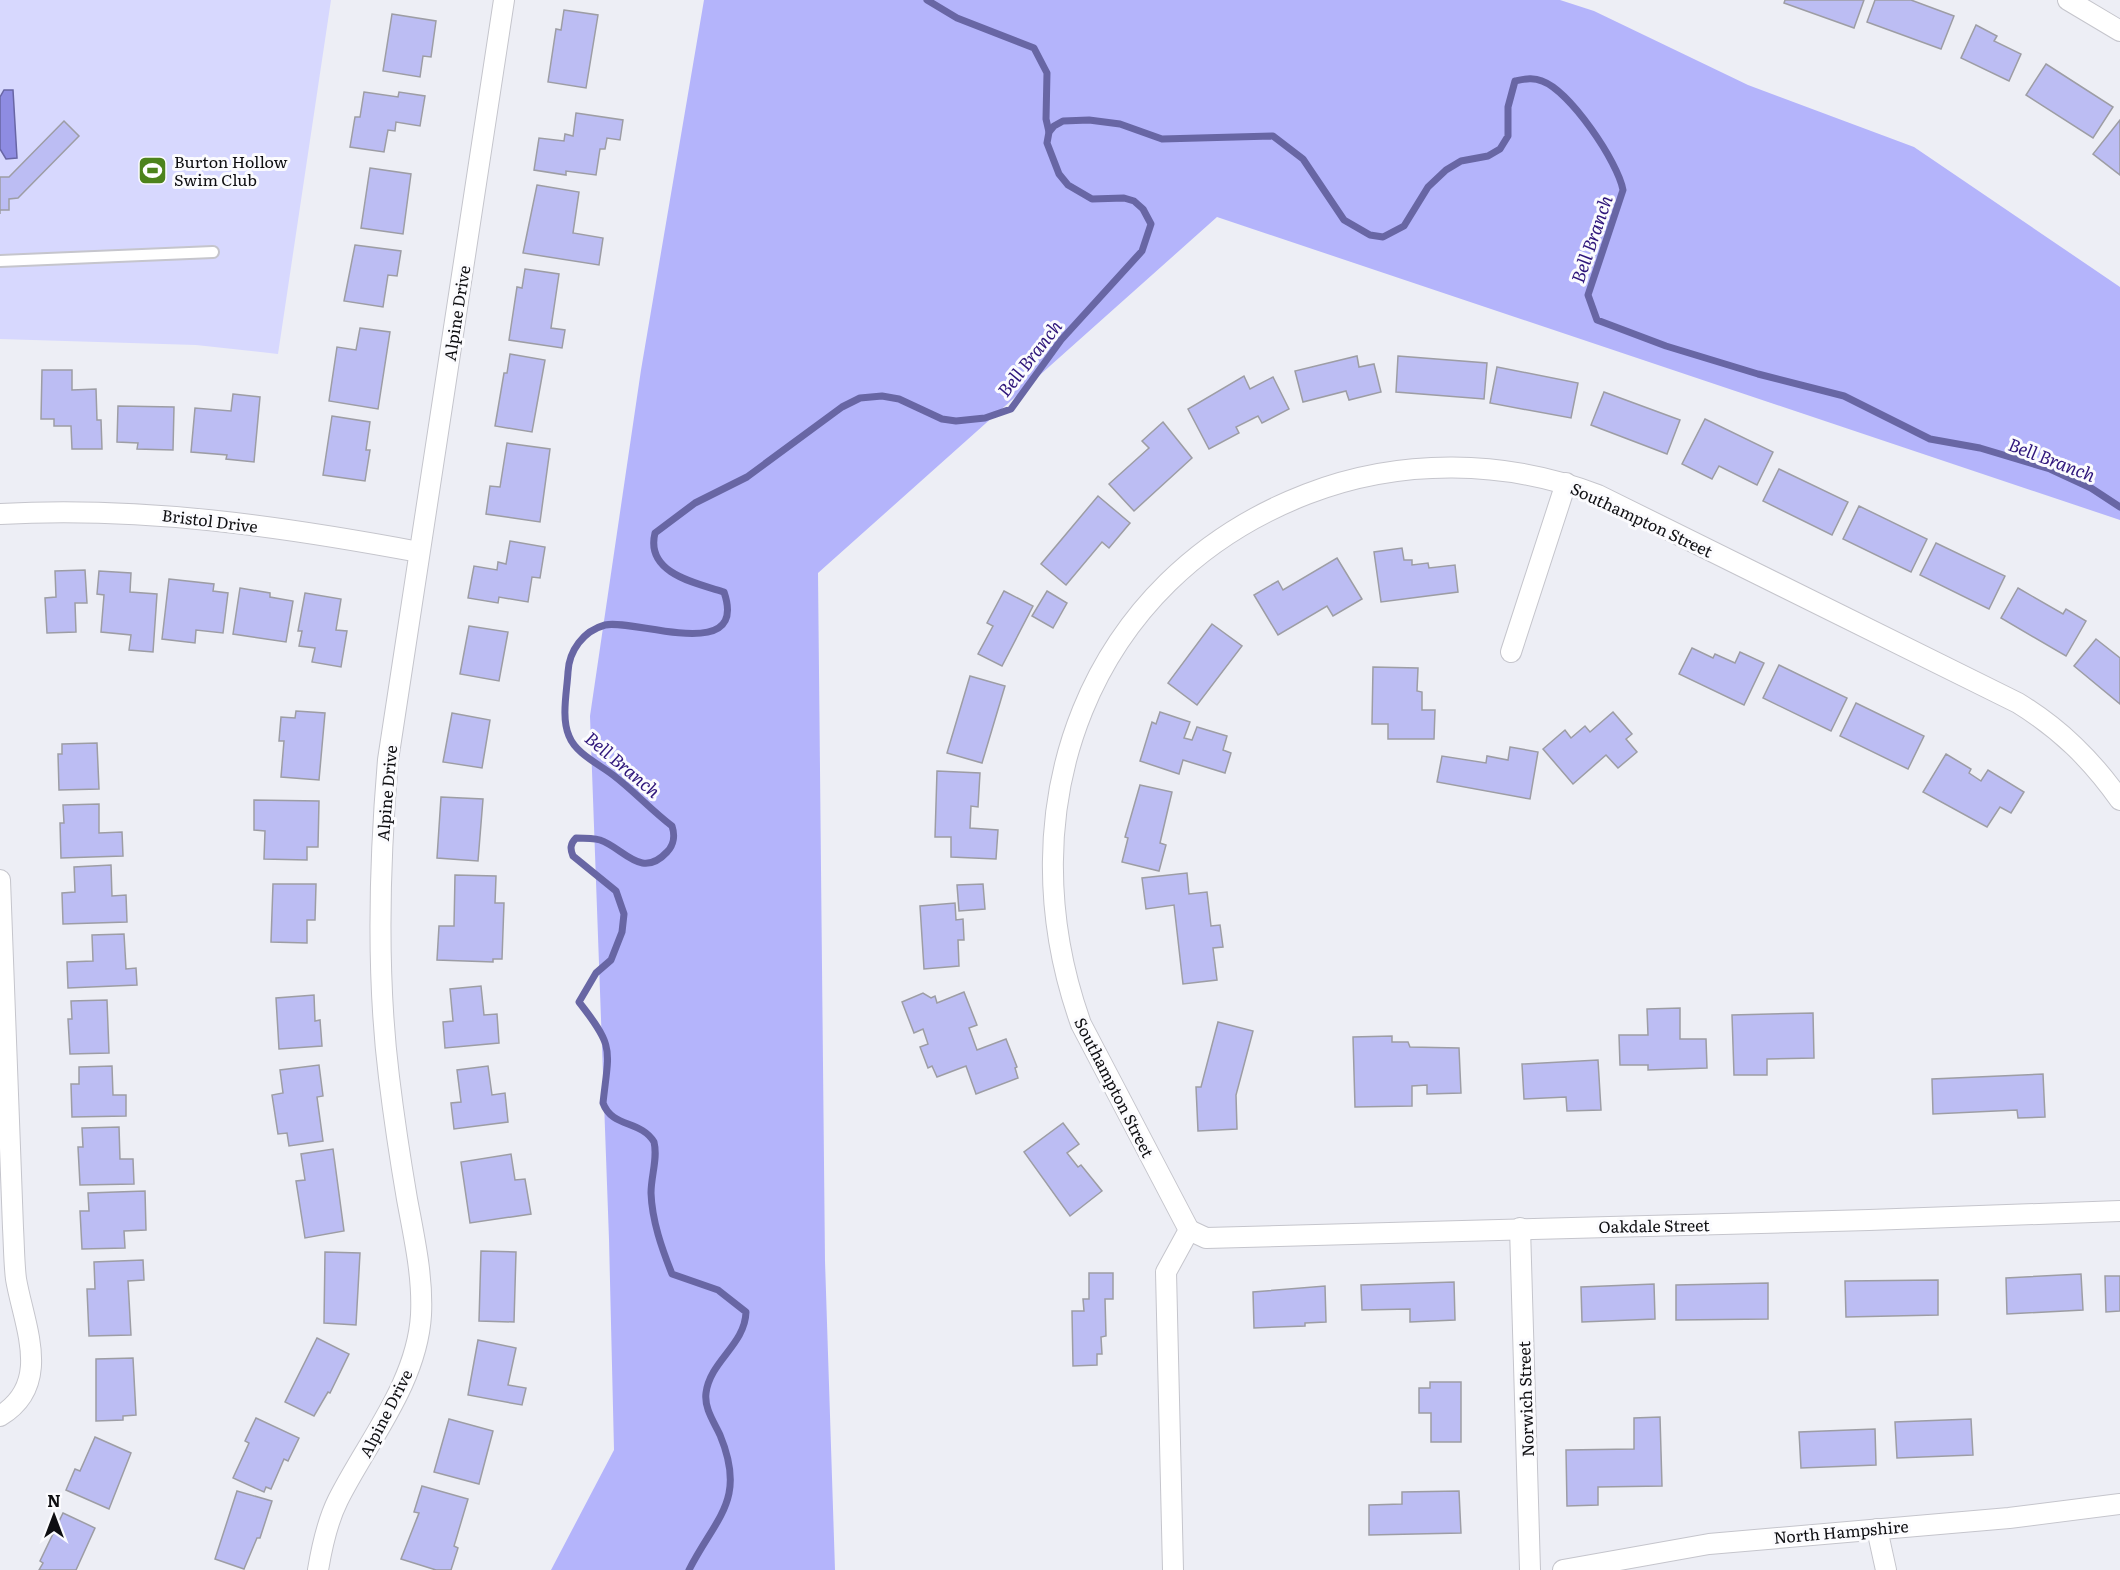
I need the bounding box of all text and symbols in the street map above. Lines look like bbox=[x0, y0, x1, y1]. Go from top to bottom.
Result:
place label: Burton Hollow Swim Club bbox=[174, 149, 288, 191]
sports icon: Burton Hollow Swim Club bbox=[137, 154, 169, 186]
water label: Bell Branch bbox=[1563, 191, 1619, 287]
street label: Alpine Drive bbox=[437, 264, 475, 362]
water label: Bell Branch bbox=[990, 313, 1068, 402]
water label: Bell Branch bbox=[2005, 430, 2100, 488]
street label: Southampton Street bbox=[1567, 476, 1717, 563]
street label: Bristol Drive bbox=[161, 502, 259, 538]
water label: Bell Branch bbox=[579, 724, 667, 804]
street label: Alpine Drive bbox=[370, 744, 402, 842]
street label: Southampton Street bbox=[1069, 1013, 1161, 1162]
street label: Oakdale Street bbox=[1598, 1212, 1710, 1238]
street label: Norwich Street bbox=[1511, 1340, 1539, 1457]
street label: Alpine Drive bbox=[352, 1365, 418, 1461]
north arrow bbox=[24, 1486, 84, 1546]
text: N bbox=[47, 1488, 61, 1512]
street label: North Hampshire bbox=[1773, 1513, 1909, 1549]

